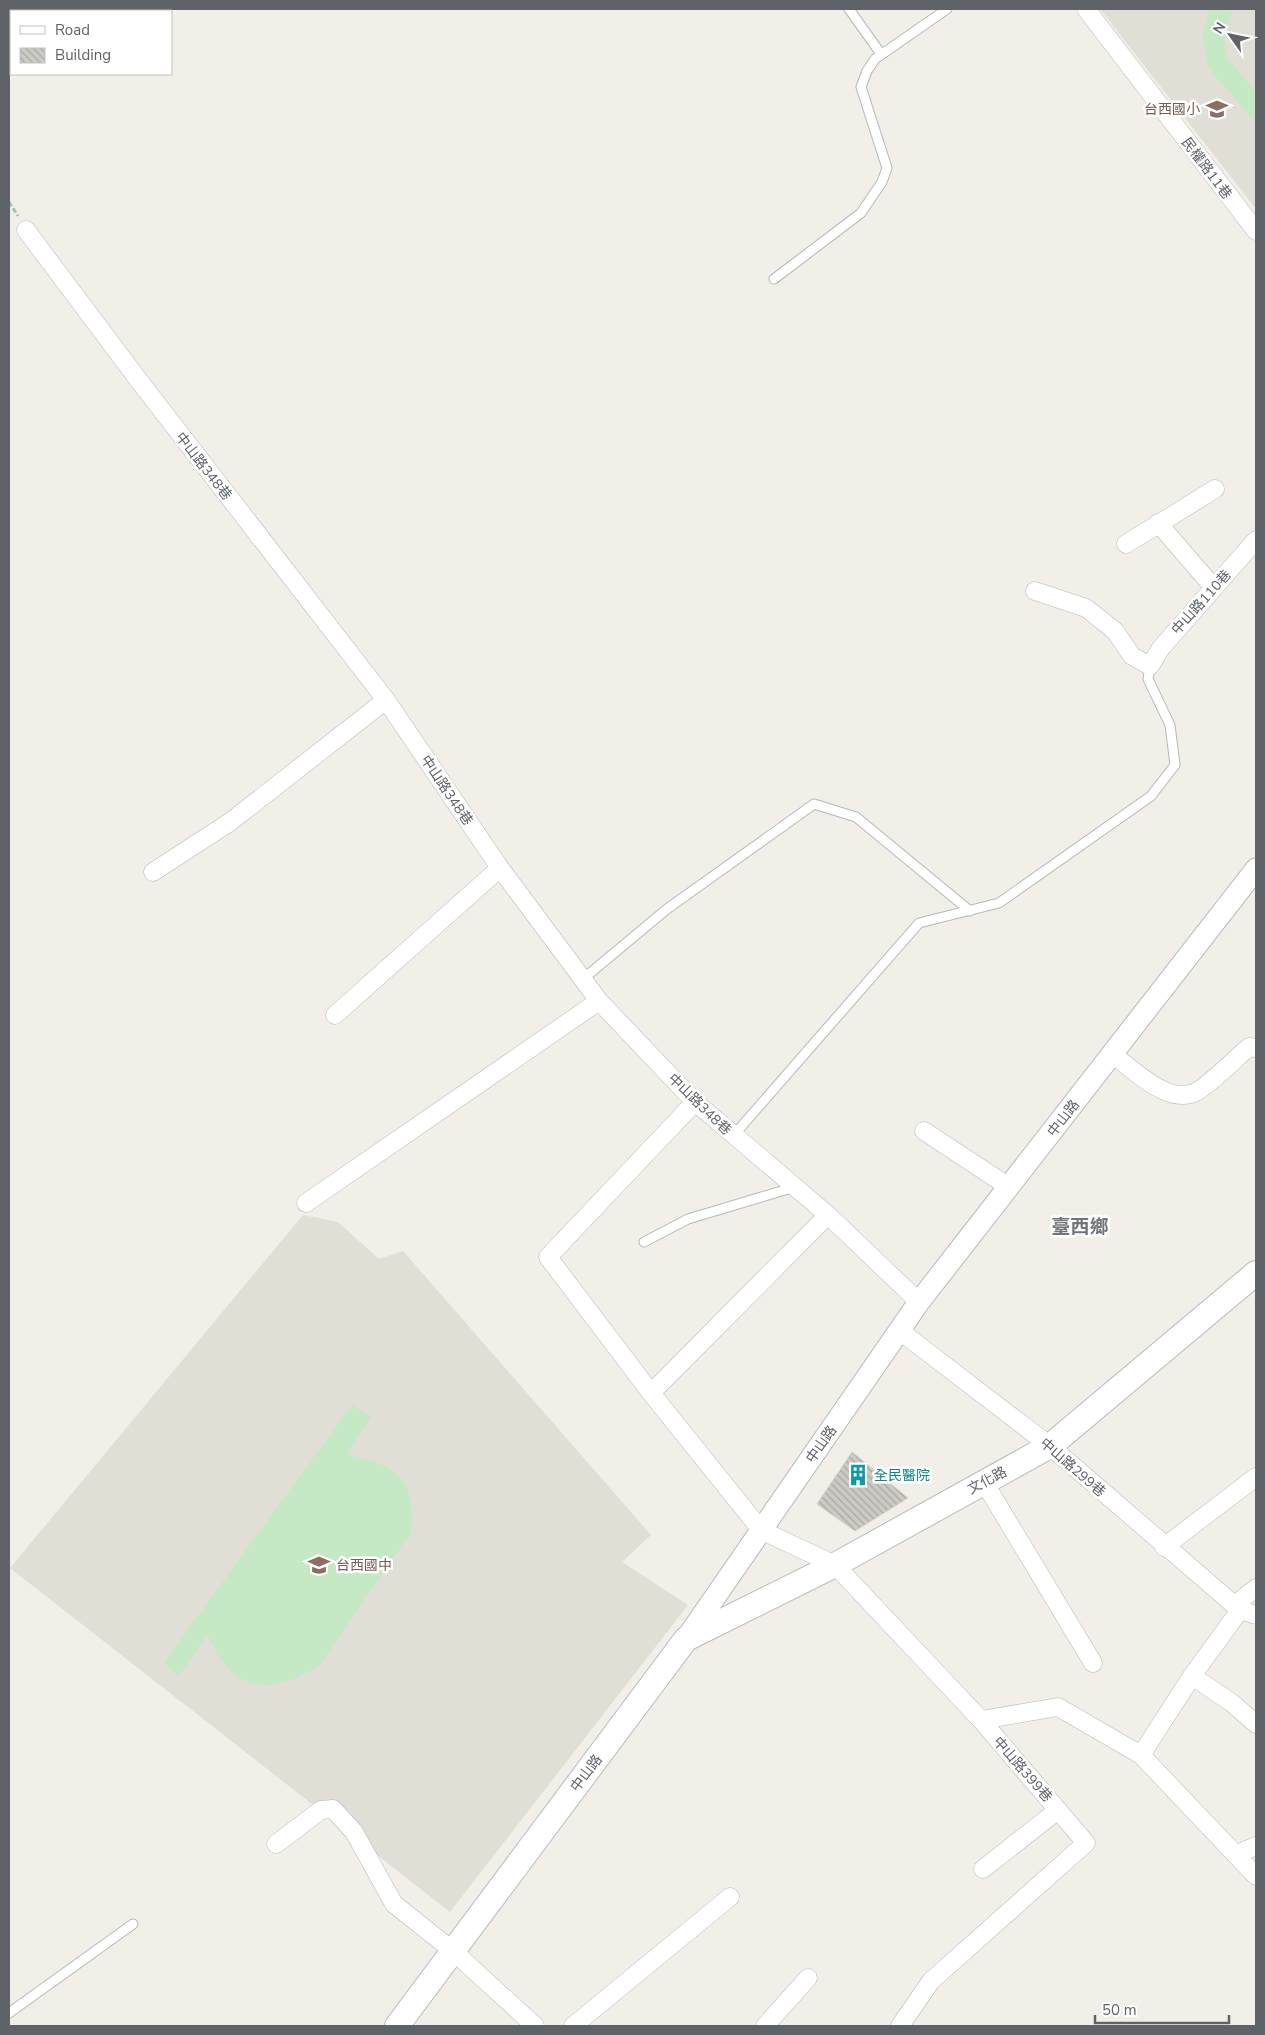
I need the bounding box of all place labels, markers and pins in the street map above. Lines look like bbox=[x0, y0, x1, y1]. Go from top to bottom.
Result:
school or university icon: 台西國小 bbox=[1204, 96, 1230, 122]
place label: 台西國小 bbox=[1144, 100, 1200, 119]
building icon: 全民醫院 bbox=[845, 1462, 871, 1488]
place label: 全民醫院 bbox=[874, 1466, 930, 1485]
school or university icon: 台西國中 bbox=[306, 1552, 332, 1578]
place label: 台西國中 bbox=[336, 1556, 392, 1575]

